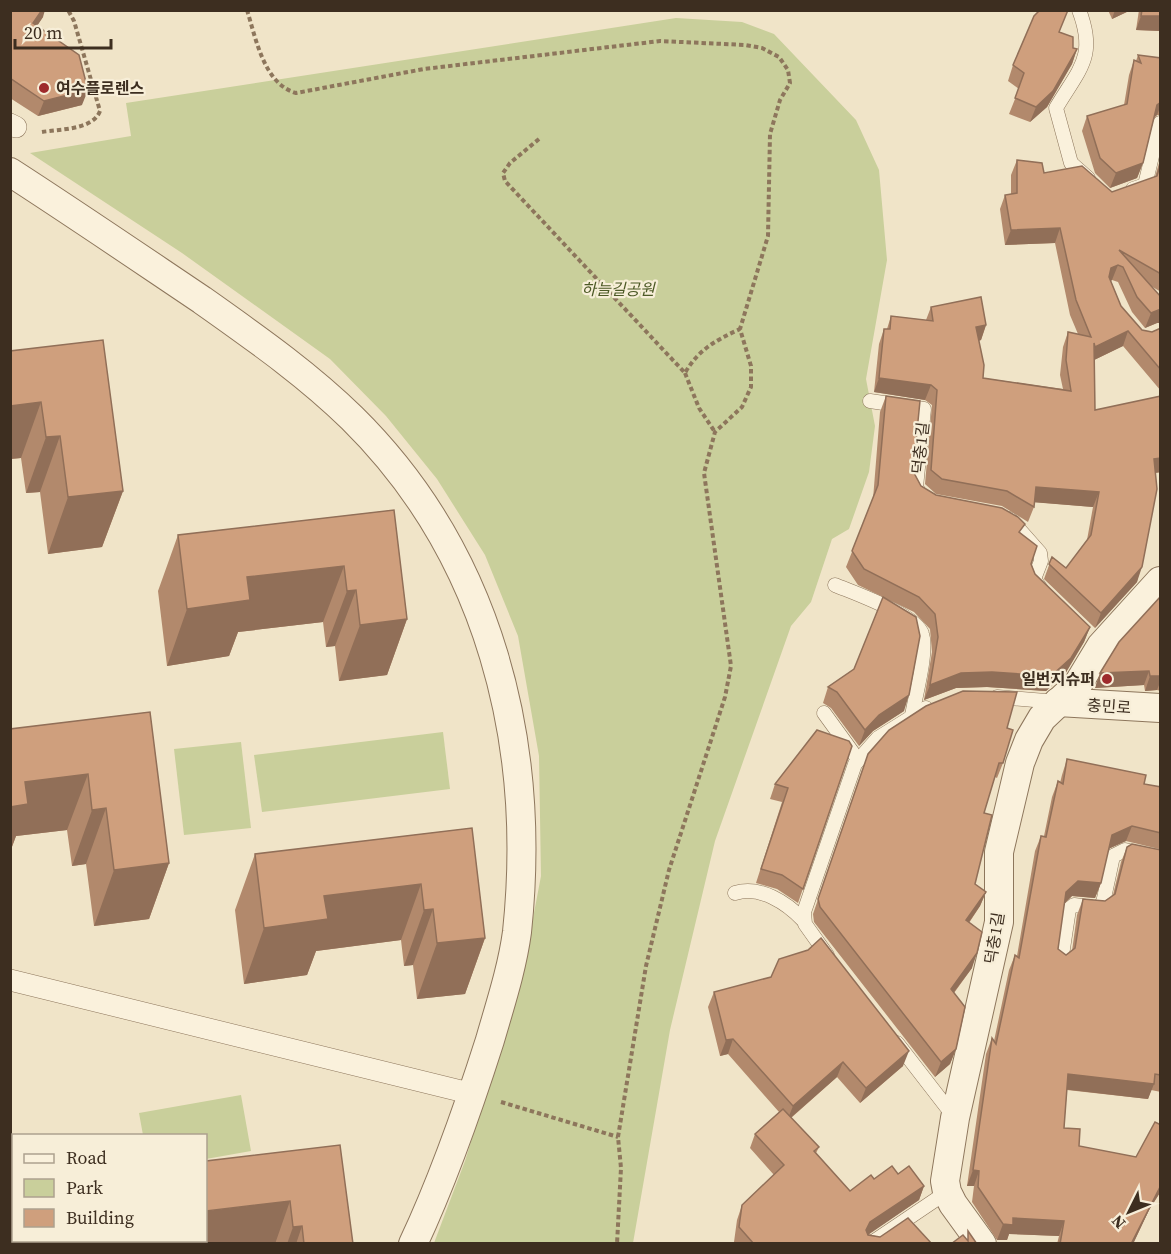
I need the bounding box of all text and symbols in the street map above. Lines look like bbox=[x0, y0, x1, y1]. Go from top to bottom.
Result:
scale bar bbox=[15, 12, 111, 50]
text: 20 m bbox=[24, 20, 62, 45]
place label: 여수플로렌스 bbox=[56, 77, 145, 99]
marker: 여수플로렌스 bbox=[37, 81, 51, 95]
park label: 하늘길공원 bbox=[581, 278, 656, 300]
street label: 덕충1길 bbox=[906, 421, 934, 475]
place label: 일번지슈퍼 bbox=[1021, 668, 1095, 690]
marker: 일번지슈퍼 bbox=[1100, 672, 1114, 686]
street label: 충민로 bbox=[1086, 693, 1132, 719]
street label: 덕충1길 bbox=[979, 911, 1009, 965]
legend bbox=[12, 1134, 207, 1242]
text: Road bbox=[66, 1145, 107, 1170]
text: Park bbox=[66, 1175, 103, 1200]
north arrow bbox=[1099, 1182, 1159, 1242]
text: Building bbox=[66, 1205, 134, 1230]
text: N bbox=[1106, 1210, 1130, 1234]

